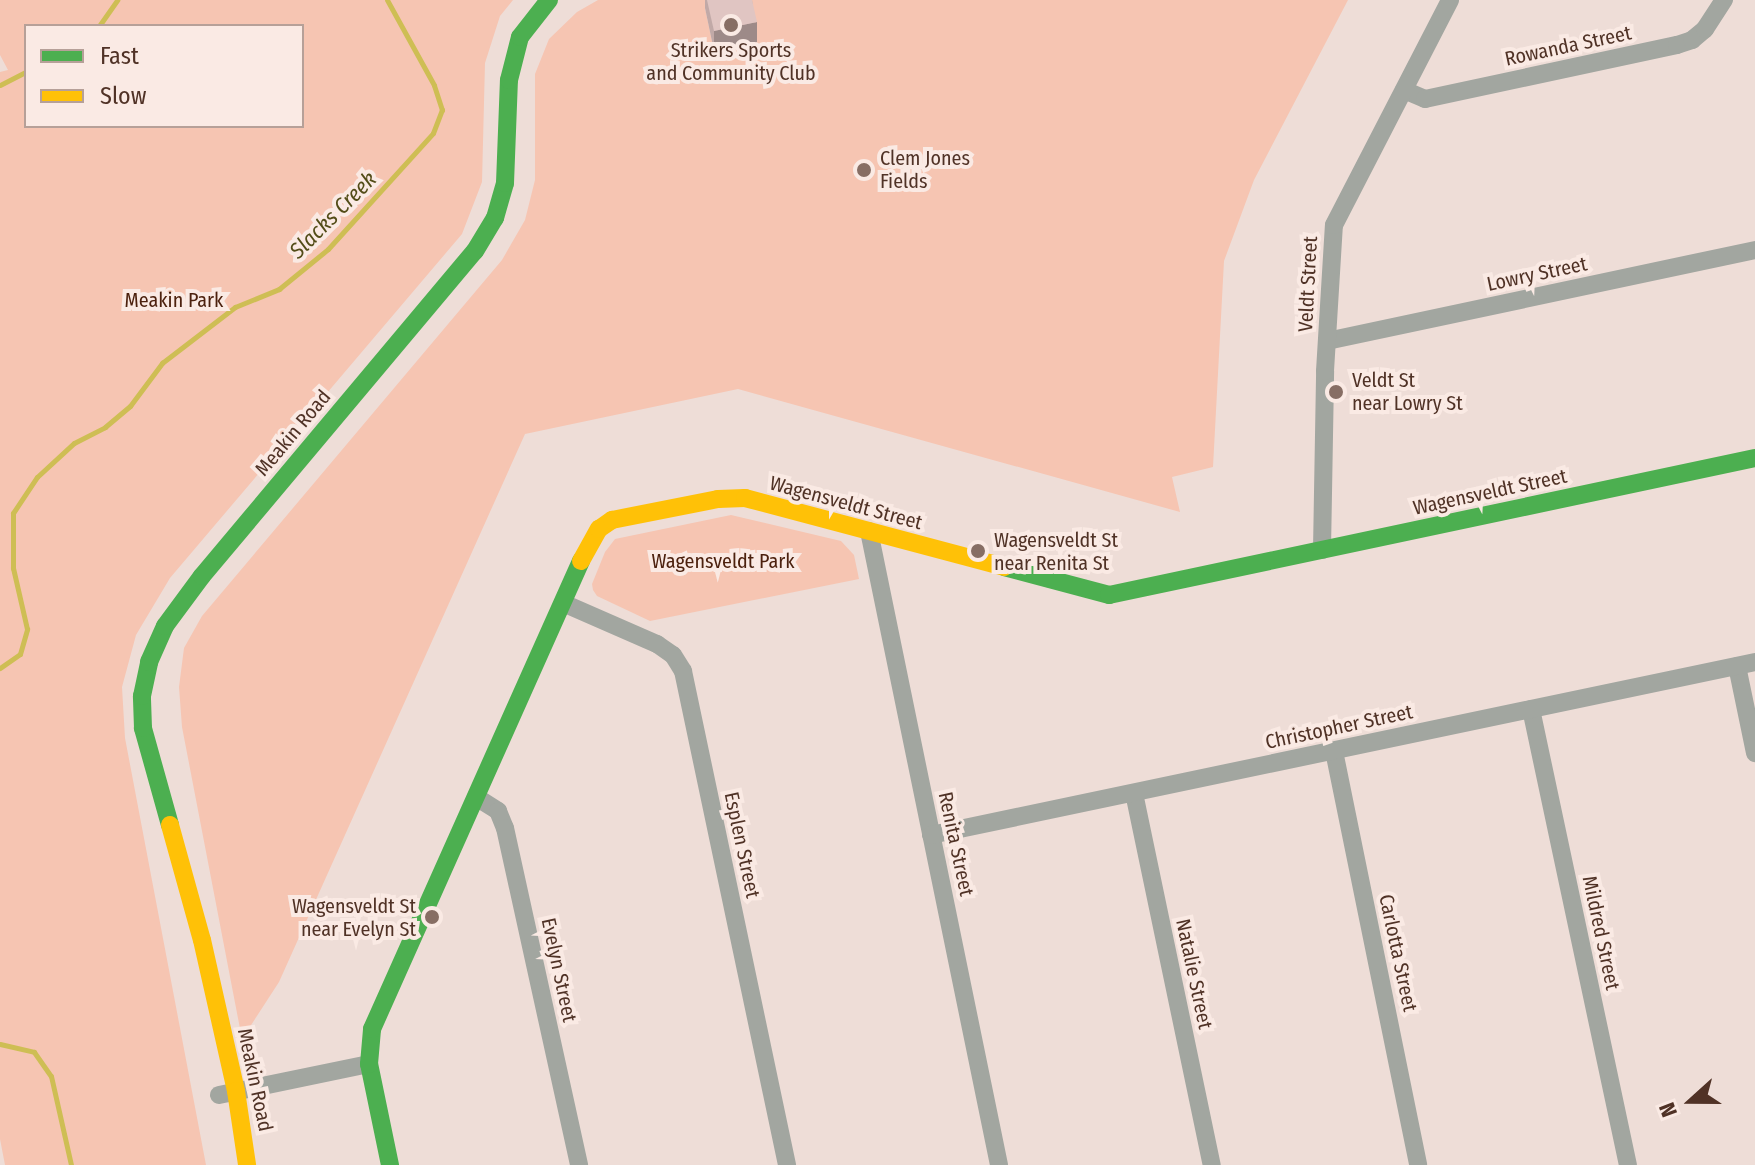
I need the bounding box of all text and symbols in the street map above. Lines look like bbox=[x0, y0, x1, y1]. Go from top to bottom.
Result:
marker: Strikers Sports and Community Club bbox=[722, 16, 740, 34]
street label: Rowanda Street bbox=[1503, 21, 1633, 71]
legend bbox=[24, 24, 304, 128]
place label: Strikers Sports and Community Club bbox=[646, 38, 816, 85]
text: Fast bbox=[100, 42, 139, 70]
text: Slow bbox=[100, 82, 146, 110]
place label: Clem Jones Fields bbox=[880, 146, 970, 193]
marker: Clem Jones Fields bbox=[855, 161, 873, 179]
water label: Slacks Creek bbox=[284, 166, 382, 264]
street label: Veldt Street bbox=[1294, 235, 1322, 333]
street label: Lowry Street bbox=[1485, 252, 1589, 296]
park label: Meakin Park bbox=[125, 288, 223, 312]
place label: Veldt St near Lowry St bbox=[1352, 368, 1463, 415]
marker: Veldt St near Lowry St bbox=[1327, 383, 1345, 401]
street label: Meakin Road bbox=[250, 385, 336, 481]
street label: Wagensveldt Street bbox=[1411, 464, 1569, 520]
street label: Wagensveldt Street bbox=[767, 471, 925, 535]
place label: Wagensveldt St near Renita St bbox=[994, 528, 1118, 575]
marker: Wagensveldt St near Renita St bbox=[969, 542, 987, 560]
park label: Wagensveldt Park bbox=[651, 549, 795, 573]
street label: Christopher Street bbox=[1263, 700, 1415, 754]
street label: Esplen Street bbox=[719, 790, 765, 900]
street label: Renita Street bbox=[933, 790, 979, 898]
street label: Mildred Street bbox=[1577, 874, 1625, 992]
street label: Carlotta Street bbox=[1374, 892, 1422, 1014]
place label: Wagensveldt St near Evelyn St bbox=[292, 894, 416, 941]
marker: Wagensveldt St near Evelyn St bbox=[423, 908, 441, 926]
street label: Evelyn Street bbox=[536, 916, 582, 1024]
street label: Natalie Street bbox=[1171, 917, 1217, 1031]
street label: Meakin Road bbox=[232, 1026, 278, 1134]
north arrow bbox=[1651, 1061, 1731, 1141]
text: N bbox=[1653, 1099, 1683, 1121]

